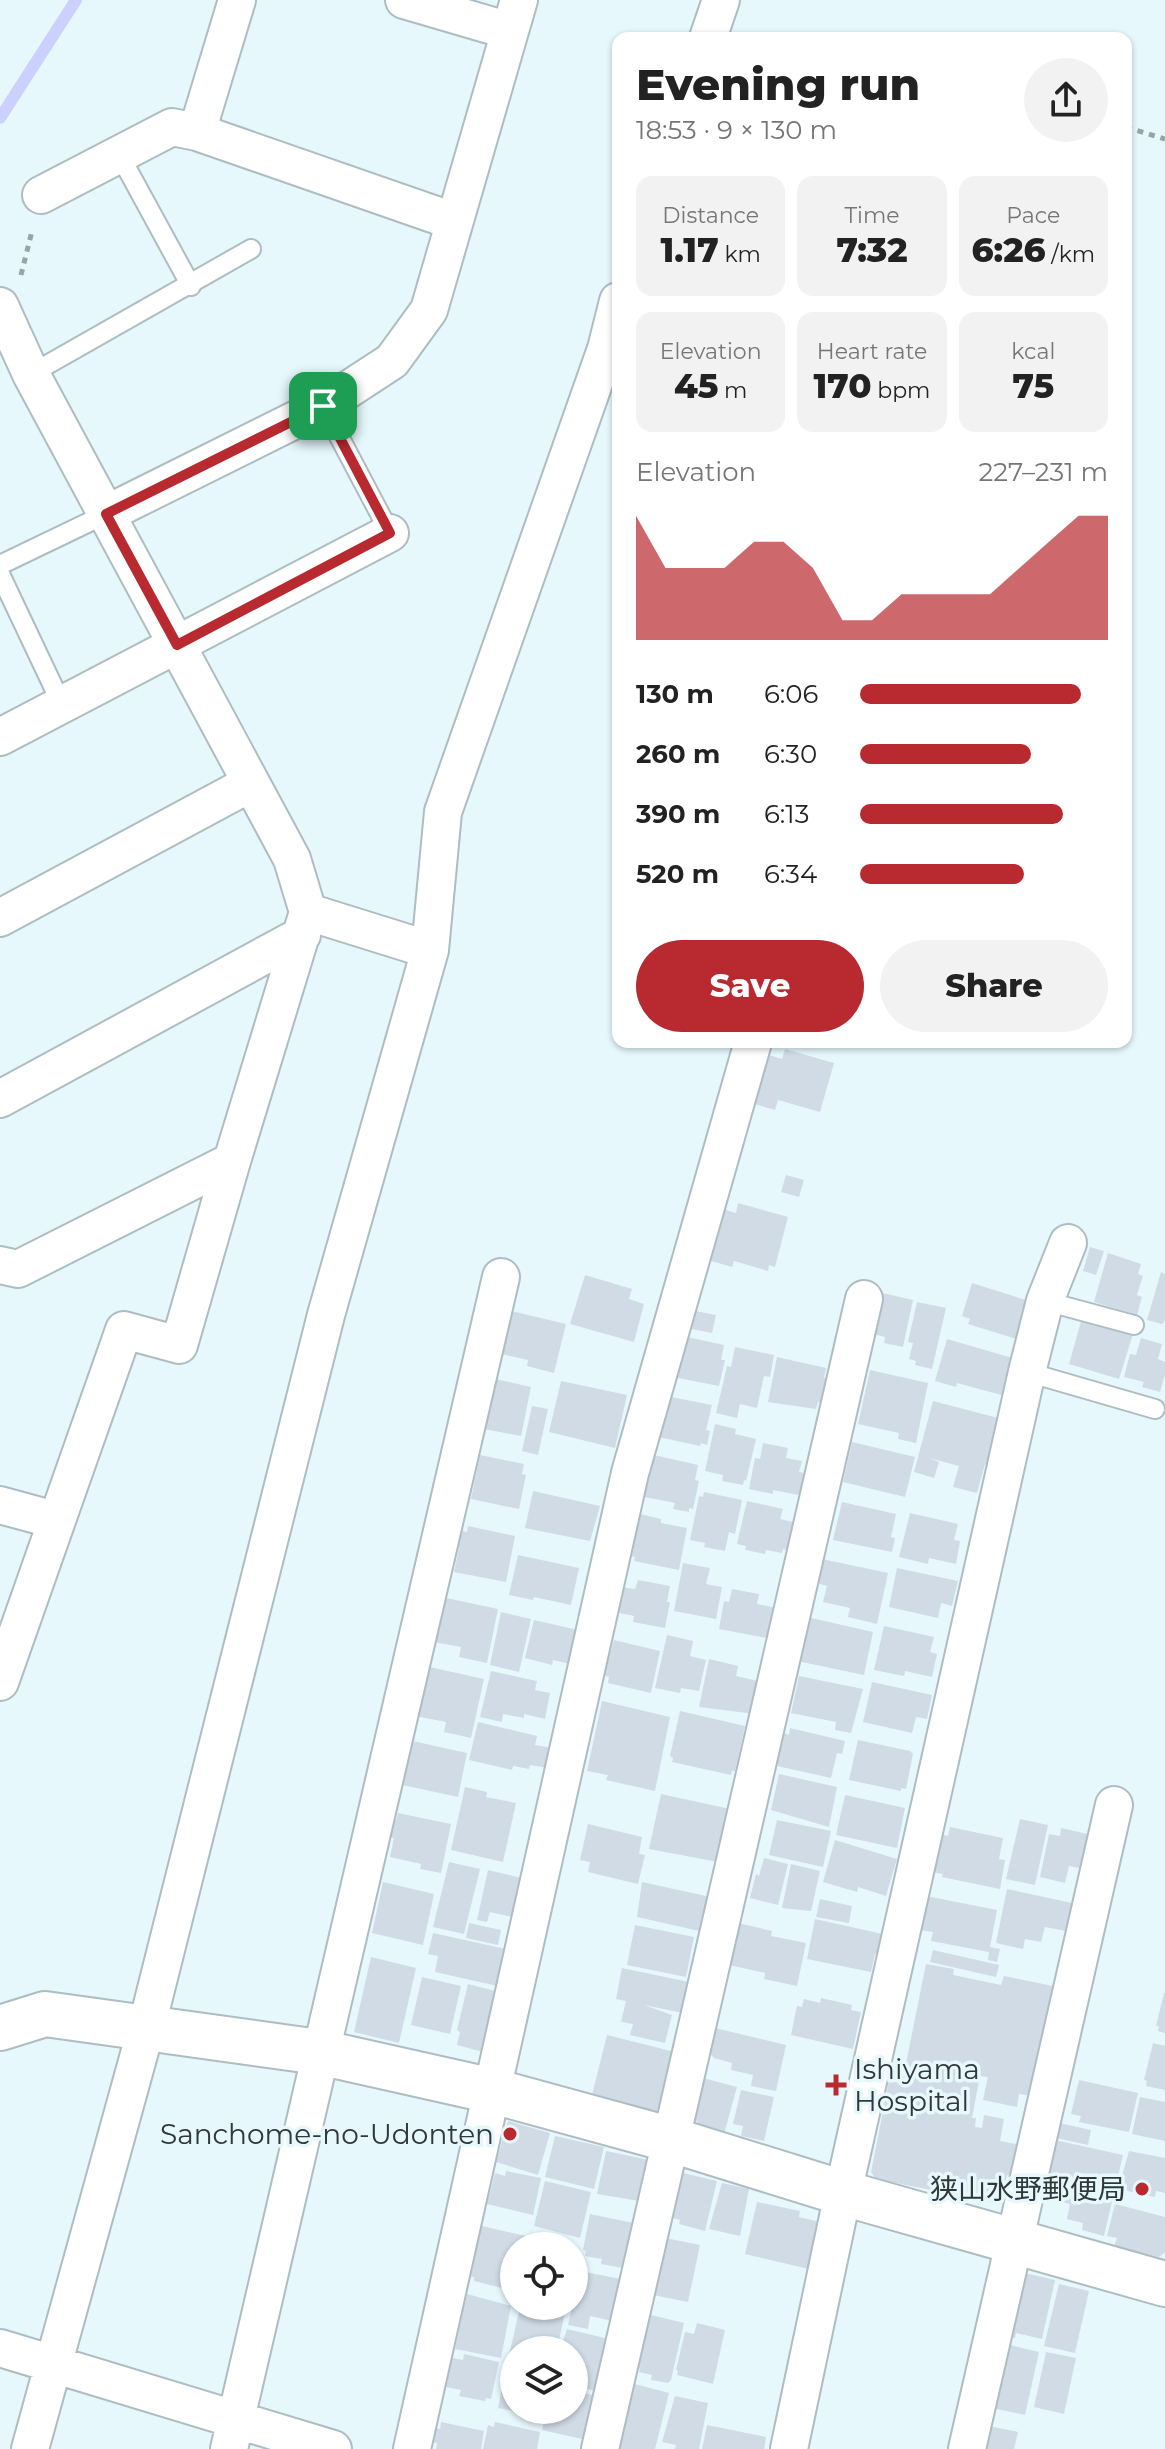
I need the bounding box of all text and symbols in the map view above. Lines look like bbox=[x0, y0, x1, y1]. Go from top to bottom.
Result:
text: Evening run bbox=[636, 57, 920, 111]
button: share bbox=[1024, 58, 1108, 142]
text: 18:53 · 9 × 130 m bbox=[636, 114, 837, 146]
text: Distance bbox=[662, 202, 759, 229]
text: Time bbox=[844, 202, 900, 229]
text: Pace bbox=[1006, 202, 1060, 229]
text: 1.17 bbox=[661, 229, 719, 271]
text: 7:32 bbox=[836, 229, 908, 271]
text: 6:26 bbox=[971, 229, 1046, 271]
text: km bbox=[719, 241, 761, 268]
text: /km bbox=[1046, 241, 1095, 268]
text: Elevation bbox=[660, 338, 762, 365]
text: Heart rate bbox=[817, 338, 927, 365]
text: kcal bbox=[1011, 338, 1055, 365]
text: 45 bbox=[674, 365, 718, 407]
text: 170 bbox=[814, 365, 871, 407]
text: 75 bbox=[1013, 365, 1054, 407]
pin bbox=[289, 372, 357, 440]
text: m bbox=[718, 377, 747, 404]
text: bpm bbox=[871, 377, 930, 404]
icon: arrive bbox=[301, 384, 345, 428]
text: Elevation bbox=[636, 456, 756, 488]
text: 227–231 m bbox=[979, 456, 1108, 488]
text: 130 m bbox=[636, 678, 714, 710]
text: 6:06 bbox=[764, 678, 818, 710]
text: 260 m bbox=[636, 738, 720, 770]
text: 6:30 bbox=[764, 738, 817, 770]
text: 390 m bbox=[636, 798, 720, 830]
text: 6:13 bbox=[764, 798, 809, 830]
text: 520 m bbox=[636, 858, 719, 890]
text: 6:34 bbox=[764, 858, 817, 890]
button: Save bbox=[636, 940, 864, 1032]
button: Share bbox=[880, 940, 1108, 1032]
place label: Ishiyama Hospital bbox=[854, 2052, 980, 2118]
marker: Ishiyama Hospital bbox=[825, 2074, 847, 2096]
place label: Sanchome-no-Udonten bbox=[160, 2117, 494, 2151]
marker: Sanchome-no-Udonten bbox=[501, 2125, 519, 2143]
place label: 狭山水野郵便局 bbox=[930, 2172, 1126, 2206]
marker: 狭山水野郵便局 bbox=[1133, 2180, 1151, 2198]
map controls bbox=[500, 2232, 588, 2424]
button: locate bbox=[500, 2232, 588, 2320]
button: layers bbox=[500, 2336, 588, 2424]

